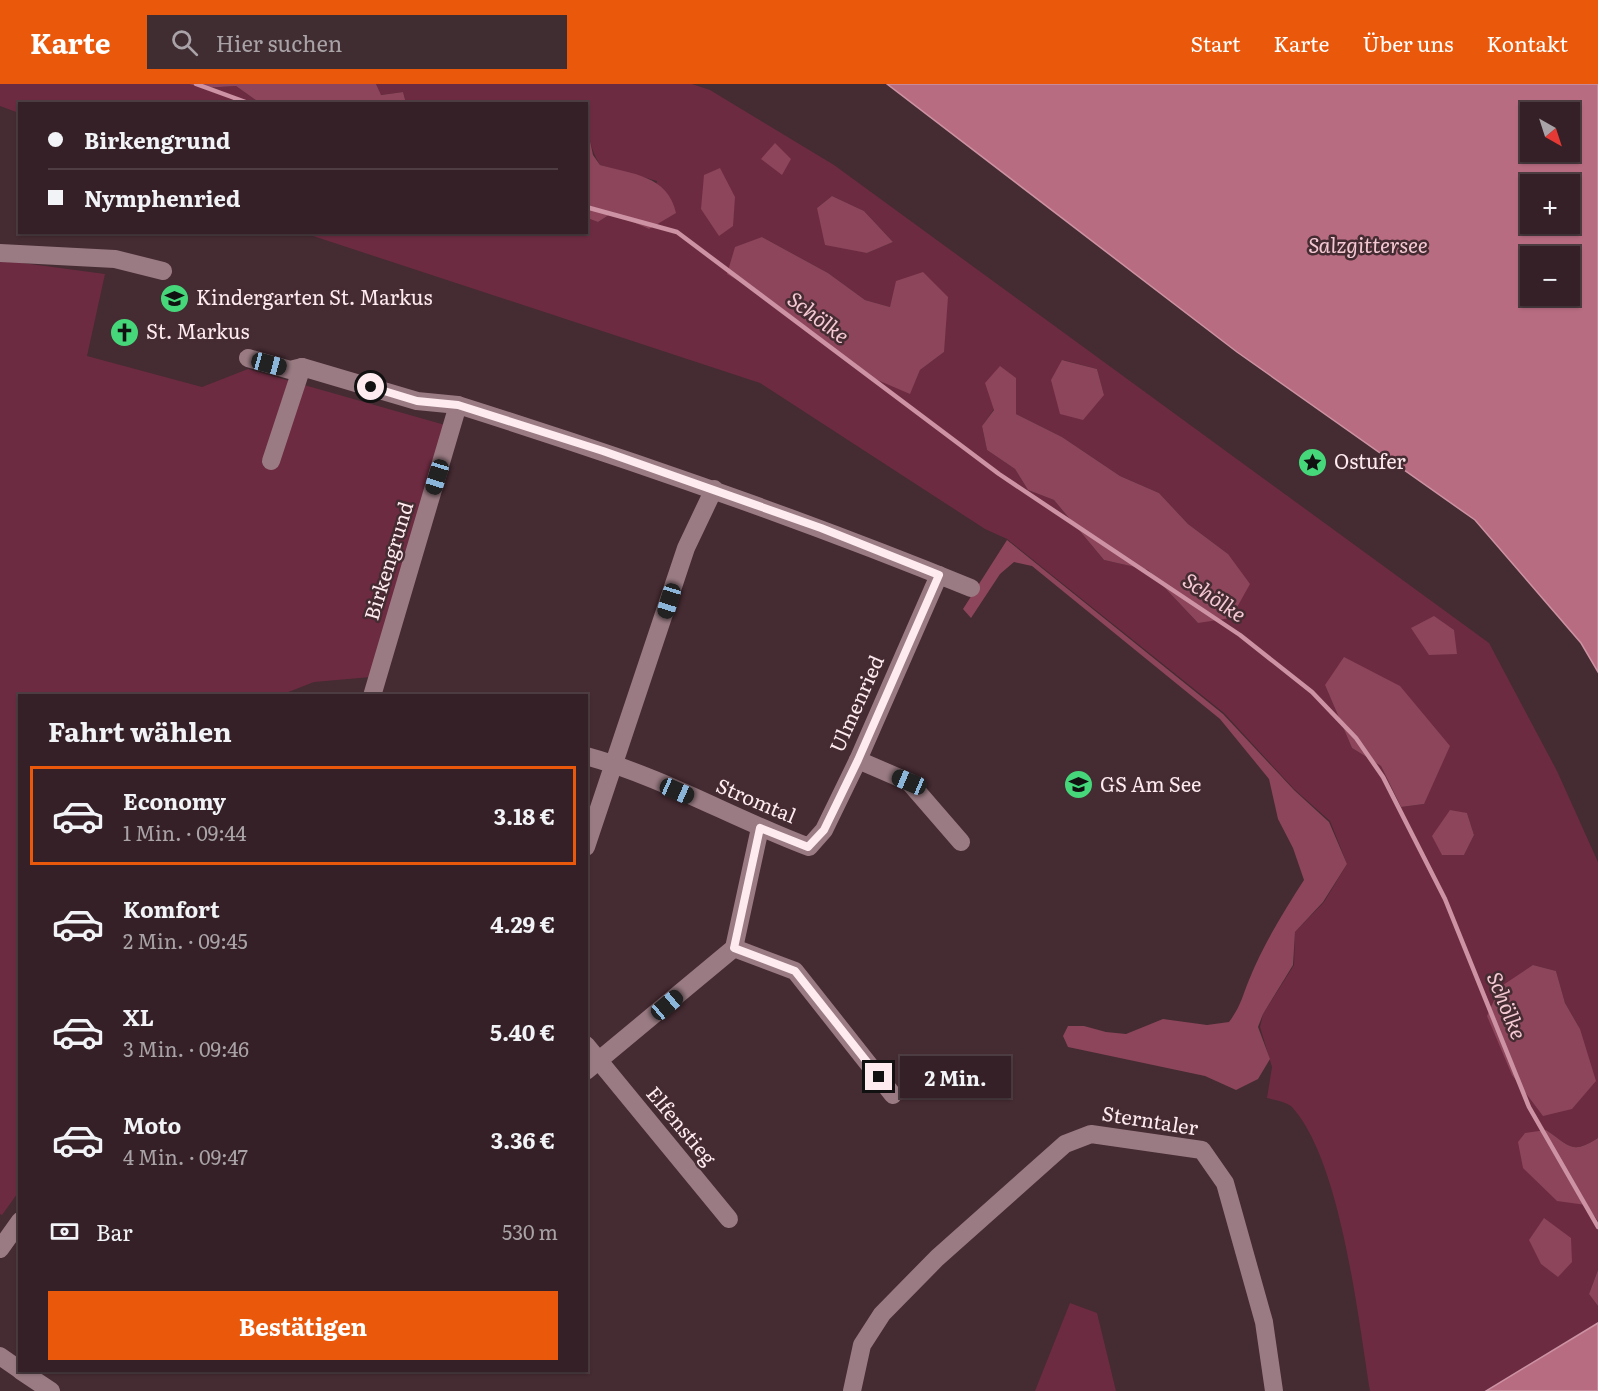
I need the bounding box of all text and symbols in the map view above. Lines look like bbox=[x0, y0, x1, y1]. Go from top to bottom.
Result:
search box bbox=[147, 15, 567, 69]
text: Karte bbox=[30, 21, 111, 63]
icon: search bbox=[168, 26, 201, 59]
text: Hier suchen bbox=[216, 26, 342, 59]
text: Start bbox=[1190, 27, 1241, 58]
text: Karte bbox=[1274, 27, 1329, 58]
text: Über uns bbox=[1362, 27, 1453, 58]
text: Kontakt bbox=[1486, 27, 1568, 58]
north arrow bbox=[1520, 102, 1580, 162]
map controls bbox=[1520, 102, 1580, 306]
text: Birkengrund bbox=[84, 123, 231, 156]
button: + bbox=[1520, 174, 1580, 234]
text: Nymphenried bbox=[84, 181, 240, 214]
water label: Salzgittersee bbox=[1308, 228, 1428, 259]
button: − bbox=[1520, 246, 1580, 306]
place label: Kindergarten St. Markus bbox=[196, 281, 432, 311]
school or university icon: Kindergarten St. Markus bbox=[159, 282, 191, 314]
water label: Schölke bbox=[782, 282, 857, 350]
place label: St. Markus bbox=[146, 315, 250, 345]
church icon: St. Markus bbox=[109, 316, 141, 348]
car bbox=[249, 351, 289, 377]
route start bbox=[357, 373, 384, 400]
place label: Ostufer bbox=[1334, 445, 1406, 475]
place icon: Ostufer bbox=[1297, 446, 1329, 478]
car bbox=[423, 457, 451, 497]
street label: Birkengrund bbox=[355, 497, 419, 624]
water label: Schölke bbox=[1178, 563, 1253, 628]
car bbox=[655, 581, 683, 621]
street label: Ulmenried bbox=[820, 650, 890, 757]
text: Fahrt wählen bbox=[48, 710, 232, 750]
car bbox=[889, 767, 929, 797]
place label: GS Am See bbox=[1100, 768, 1201, 798]
street label: Stromtal bbox=[712, 769, 802, 830]
school or university icon: GS Am See bbox=[1063, 769, 1095, 801]
car bbox=[657, 775, 697, 807]
text: Economy bbox=[123, 784, 226, 817]
icon: car bbox=[51, 789, 105, 843]
text: 3.18 € bbox=[494, 799, 555, 832]
text: 1 Min. · 09:44 bbox=[123, 817, 247, 847]
text: Komfort bbox=[123, 892, 220, 925]
icon: car bbox=[51, 897, 105, 951]
text: 4.29 € bbox=[490, 907, 555, 940]
text: 2 Min. · 09:45 bbox=[123, 925, 248, 955]
water label: Schölke bbox=[1481, 967, 1536, 1043]
car bbox=[647, 987, 687, 1023]
text: XL bbox=[123, 1000, 154, 1033]
icon: car bbox=[51, 1005, 105, 1059]
text: 5.40 € bbox=[490, 1015, 555, 1048]
text: 3 Min. · 09:46 bbox=[123, 1033, 249, 1063]
callout: 2 Min. bbox=[900, 1056, 1011, 1098]
text: 2 Min. bbox=[924, 1062, 987, 1092]
route end bbox=[865, 1063, 892, 1090]
street label: Elfenstieg bbox=[640, 1079, 725, 1171]
street label: Sterntaler bbox=[1100, 1097, 1201, 1141]
text: Moto bbox=[123, 1108, 181, 1141]
icon: car bbox=[51, 1113, 105, 1167]
text: 3.36 € bbox=[491, 1123, 555, 1156]
text: 4 Min. · 09:47 bbox=[123, 1141, 248, 1171]
icon: cash bbox=[48, 1215, 81, 1248]
text: Bar bbox=[96, 1215, 133, 1248]
text: 530 m bbox=[502, 1216, 558, 1246]
button: Bestätigen bbox=[48, 1291, 558, 1360]

